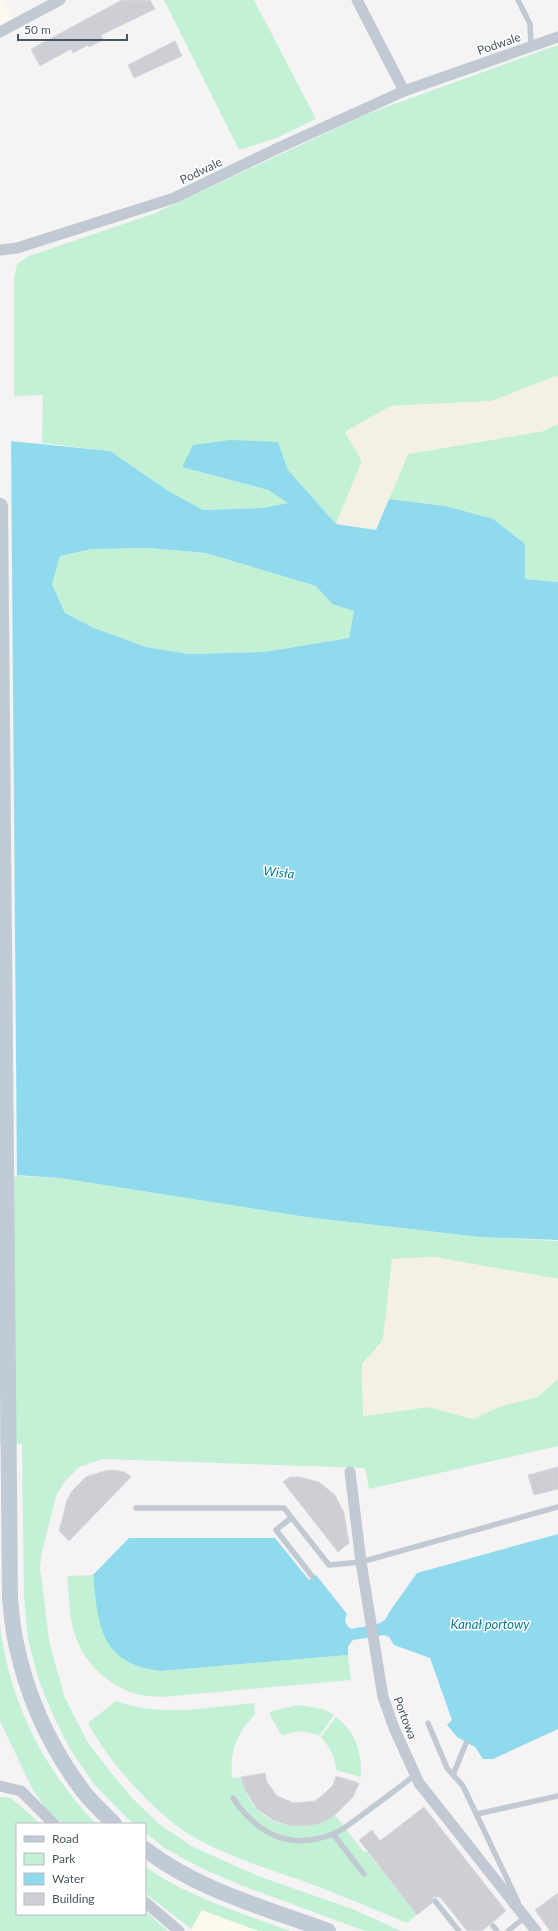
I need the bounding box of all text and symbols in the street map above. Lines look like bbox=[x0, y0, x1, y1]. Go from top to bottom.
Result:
scale bar bbox=[18, 16, 127, 42]
text: 50 m bbox=[24, 22, 51, 37]
street label: Podwale bbox=[475, 29, 523, 58]
street label: Podwale bbox=[177, 154, 224, 187]
water label: Wisła bbox=[263, 862, 296, 882]
water label: Kanał portowy bbox=[450, 1616, 530, 1632]
street label: Portowa bbox=[391, 1694, 420, 1741]
legend bbox=[16, 1823, 146, 1915]
text: Road bbox=[52, 1831, 79, 1846]
text: Park bbox=[52, 1851, 76, 1866]
text: Water bbox=[52, 1871, 85, 1886]
text: Building bbox=[52, 1891, 95, 1906]

